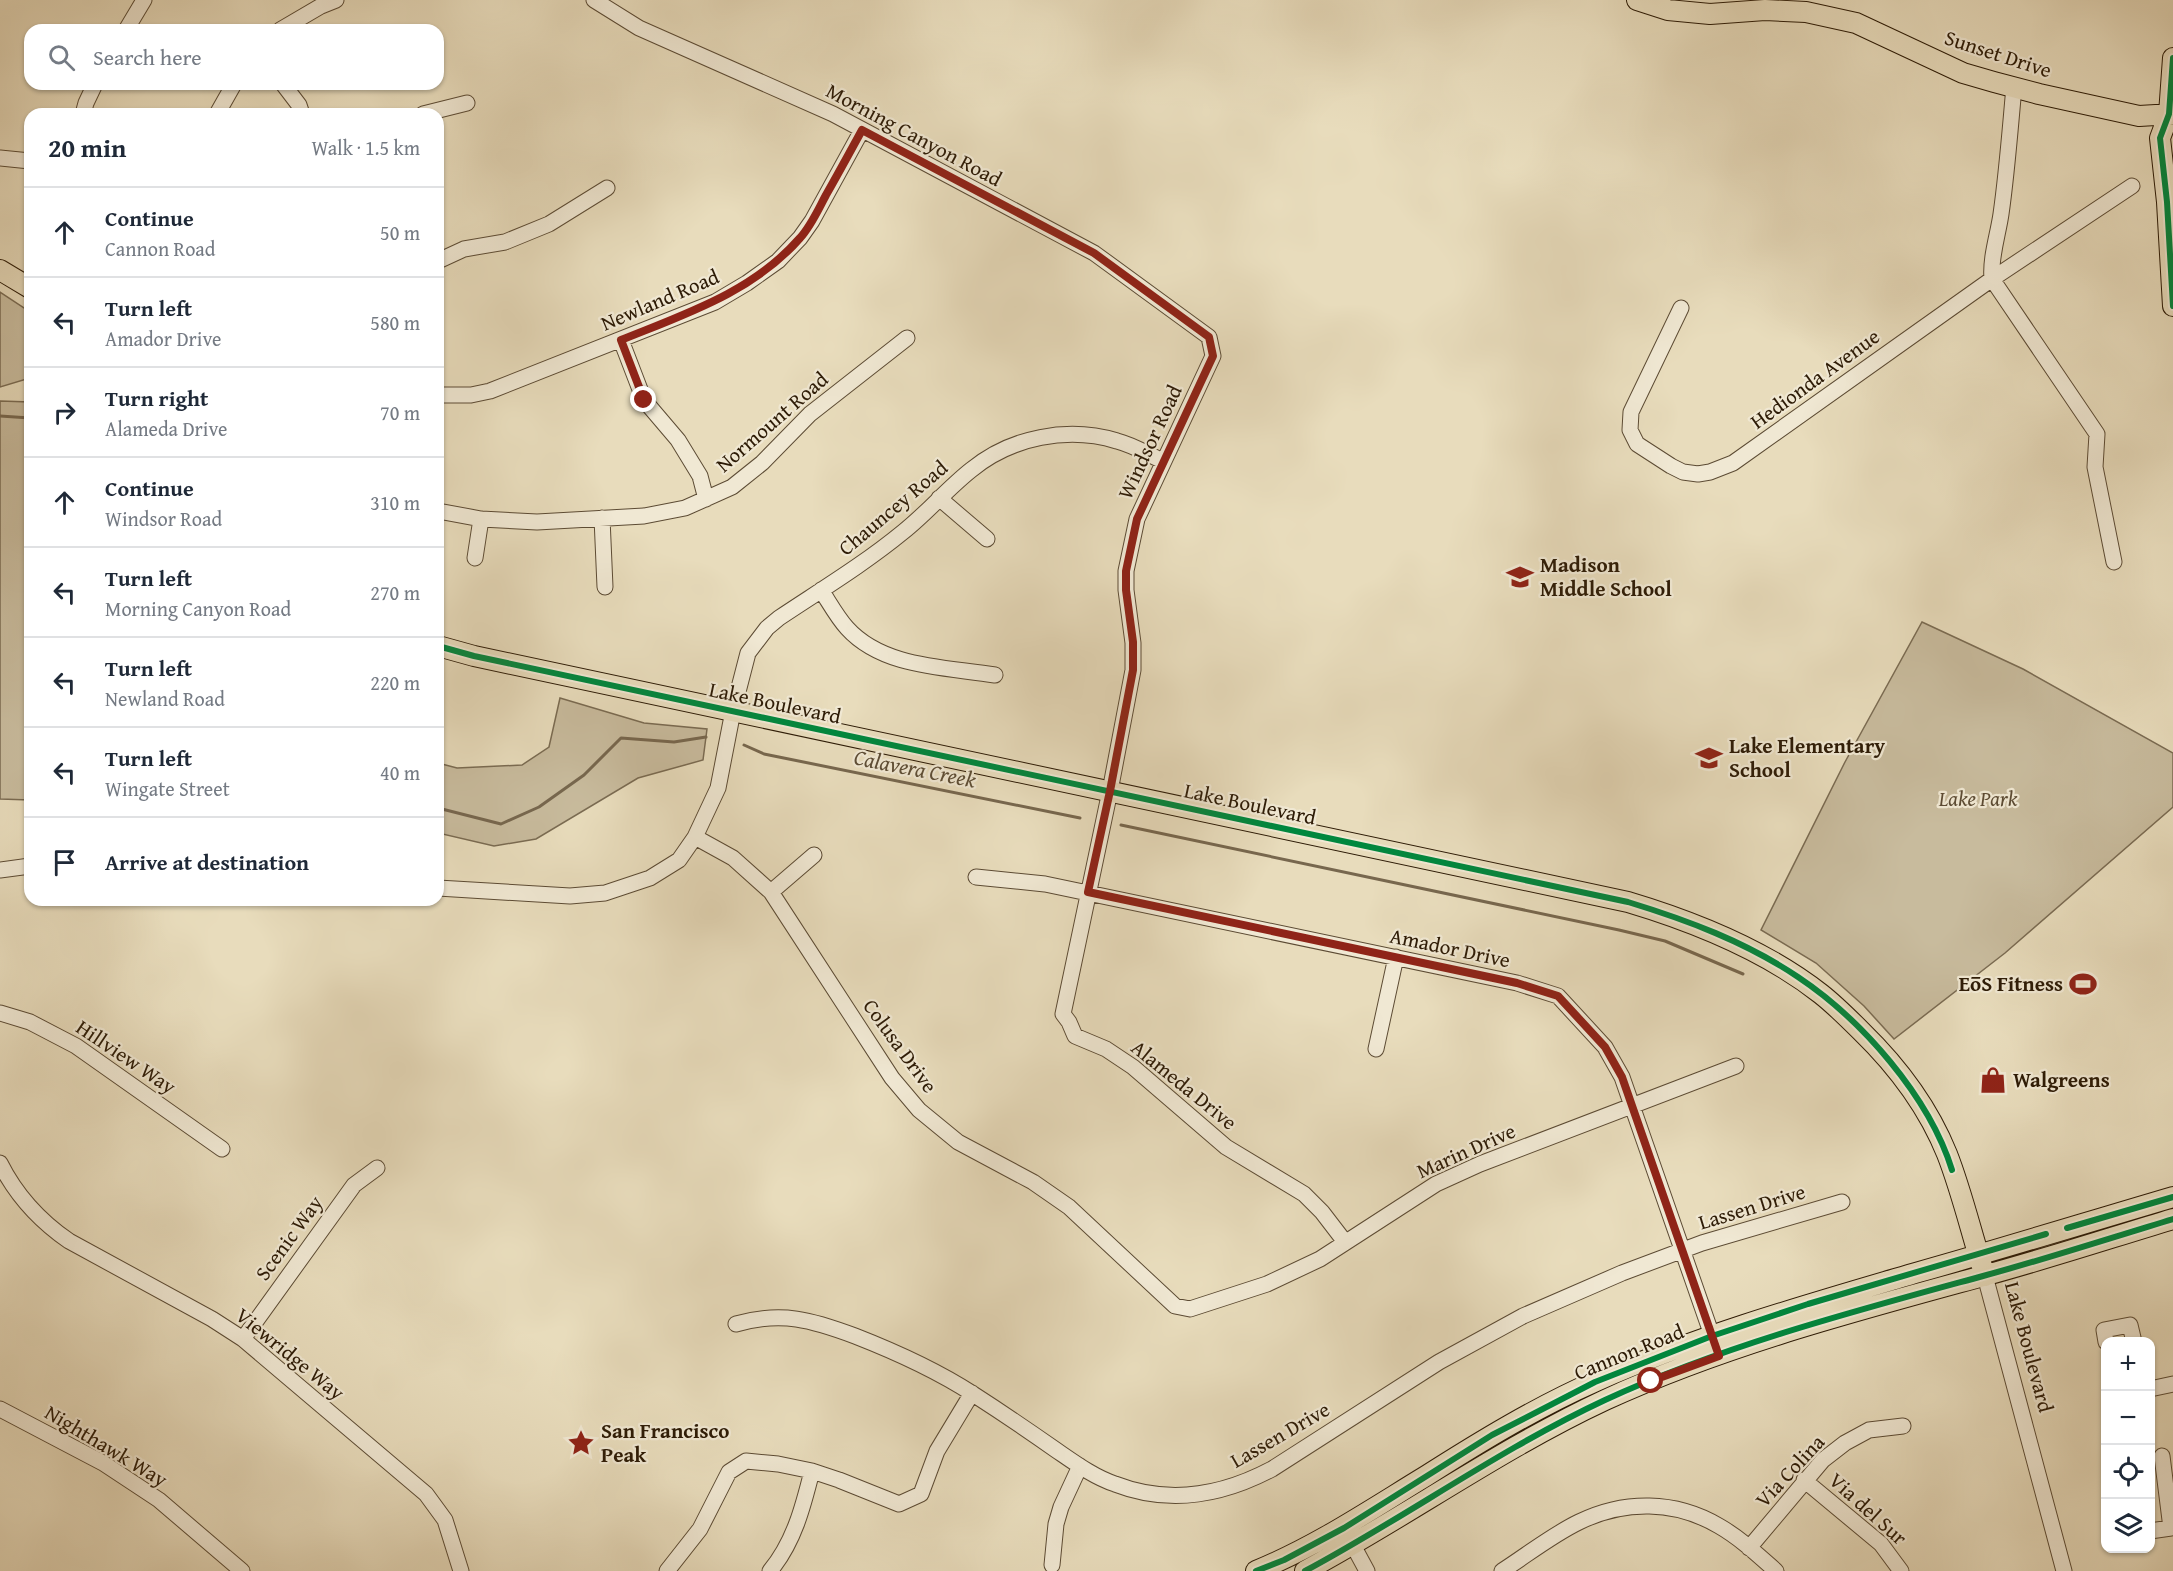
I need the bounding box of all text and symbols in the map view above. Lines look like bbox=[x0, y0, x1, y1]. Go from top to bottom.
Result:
street label: Sunset Drive bbox=[1941, 22, 2056, 85]
search box bbox=[24, 24, 444, 90]
icon: search bbox=[45, 41, 78, 74]
text: Search here bbox=[93, 41, 202, 73]
street label: Morning Canyon Road bbox=[821, 75, 1008, 194]
text: 20 min bbox=[48, 128, 126, 167]
text: Walk · 1.5 km bbox=[311, 133, 420, 162]
text: Continue bbox=[105, 202, 194, 234]
icon: ahead bbox=[48, 216, 81, 249]
text: 50 m bbox=[380, 218, 420, 247]
text: Cannon Road bbox=[105, 234, 215, 263]
street label: Newland Road bbox=[596, 260, 725, 338]
text: Turn left bbox=[105, 292, 192, 324]
icon: left bbox=[48, 306, 81, 339]
text: 580 m bbox=[370, 308, 420, 337]
street label: Hedionda Avenue bbox=[1743, 321, 1886, 436]
text: Amador Drive bbox=[105, 324, 221, 353]
street label: Normount Road bbox=[709, 363, 835, 479]
street label: Windsor Road bbox=[1110, 379, 1190, 504]
text: Turn right bbox=[105, 382, 208, 414]
route end bbox=[630, 386, 656, 412]
icon: right bbox=[48, 396, 81, 429]
text: 70 m bbox=[380, 398, 420, 427]
text: Alameda Drive bbox=[105, 414, 227, 443]
street label: Chauncey Road bbox=[831, 452, 955, 563]
text: Continue bbox=[105, 472, 194, 504]
icon: ahead bbox=[48, 486, 81, 519]
text: 310 m bbox=[370, 488, 420, 517]
text: Windsor Road bbox=[105, 504, 222, 533]
place label: Madison Middle School bbox=[1540, 549, 1672, 604]
text: Turn left bbox=[105, 562, 192, 594]
school or university icon: Madison Middle School bbox=[1505, 562, 1535, 592]
icon: left bbox=[48, 576, 81, 609]
text: 270 m bbox=[370, 578, 420, 607]
text: Morning Canyon Road bbox=[105, 594, 291, 623]
text: Turn left bbox=[105, 652, 192, 684]
icon: left bbox=[48, 666, 81, 699]
text: 220 m bbox=[370, 668, 420, 697]
street label: Lake Boulevard bbox=[706, 673, 845, 732]
text: Newland Road bbox=[105, 684, 225, 713]
place label: Lake Elementary School bbox=[1729, 730, 1885, 785]
water label: Calavera Creek bbox=[851, 741, 980, 796]
text: Turn left bbox=[105, 742, 192, 774]
school or university icon: Lake Elementary School bbox=[1694, 743, 1724, 773]
icon: left bbox=[48, 756, 81, 789]
text: 40 m bbox=[380, 758, 420, 787]
text: Wingate Street bbox=[105, 774, 230, 803]
street label: Lake Boulevard bbox=[1181, 774, 1320, 833]
park label: Lake Park bbox=[1938, 783, 2018, 814]
icon: arrive bbox=[48, 846, 81, 879]
text: Arrive at destination bbox=[105, 846, 309, 878]
street label: Amador Drive bbox=[1387, 920, 1513, 975]
place label: EōS Fitness bbox=[1959, 968, 2063, 999]
sports icon: EōS Fitness bbox=[2068, 969, 2098, 999]
street label: Colusa Drive bbox=[856, 992, 945, 1099]
street label: Hillview Way bbox=[70, 1012, 183, 1102]
street label: Alameda Drive bbox=[1125, 1032, 1244, 1137]
place label: Walgreens bbox=[2013, 1064, 2110, 1095]
shop icon: Walgreens bbox=[1978, 1065, 2008, 1095]
street label: Marin Drive bbox=[1411, 1115, 1520, 1186]
street label: Lassen Drive bbox=[1695, 1176, 1809, 1237]
street label: Scenic Way bbox=[247, 1188, 330, 1287]
street label: Lake Boulevard bbox=[1997, 1278, 2062, 1416]
street label: Viewridge Way bbox=[229, 1300, 352, 1408]
street label: Cannon Road bbox=[1569, 1315, 1689, 1388]
map controls bbox=[2101, 1337, 2155, 1553]
button: + bbox=[2101, 1337, 2155, 1391]
route start bbox=[1637, 1367, 1663, 1393]
button: − bbox=[2101, 1391, 2155, 1445]
street label: Lassen Drive bbox=[1224, 1394, 1335, 1476]
street label: Nighthawk Way bbox=[39, 1397, 174, 1495]
place label: San Francisco Peak bbox=[601, 1415, 729, 1470]
street label: Via Colina bbox=[1748, 1427, 1832, 1514]
place icon: San Francisco Peak bbox=[566, 1428, 596, 1458]
button: locate bbox=[2101, 1445, 2155, 1499]
street label: Via del Sur bbox=[1822, 1465, 1915, 1553]
button: layers bbox=[2101, 1499, 2155, 1553]

